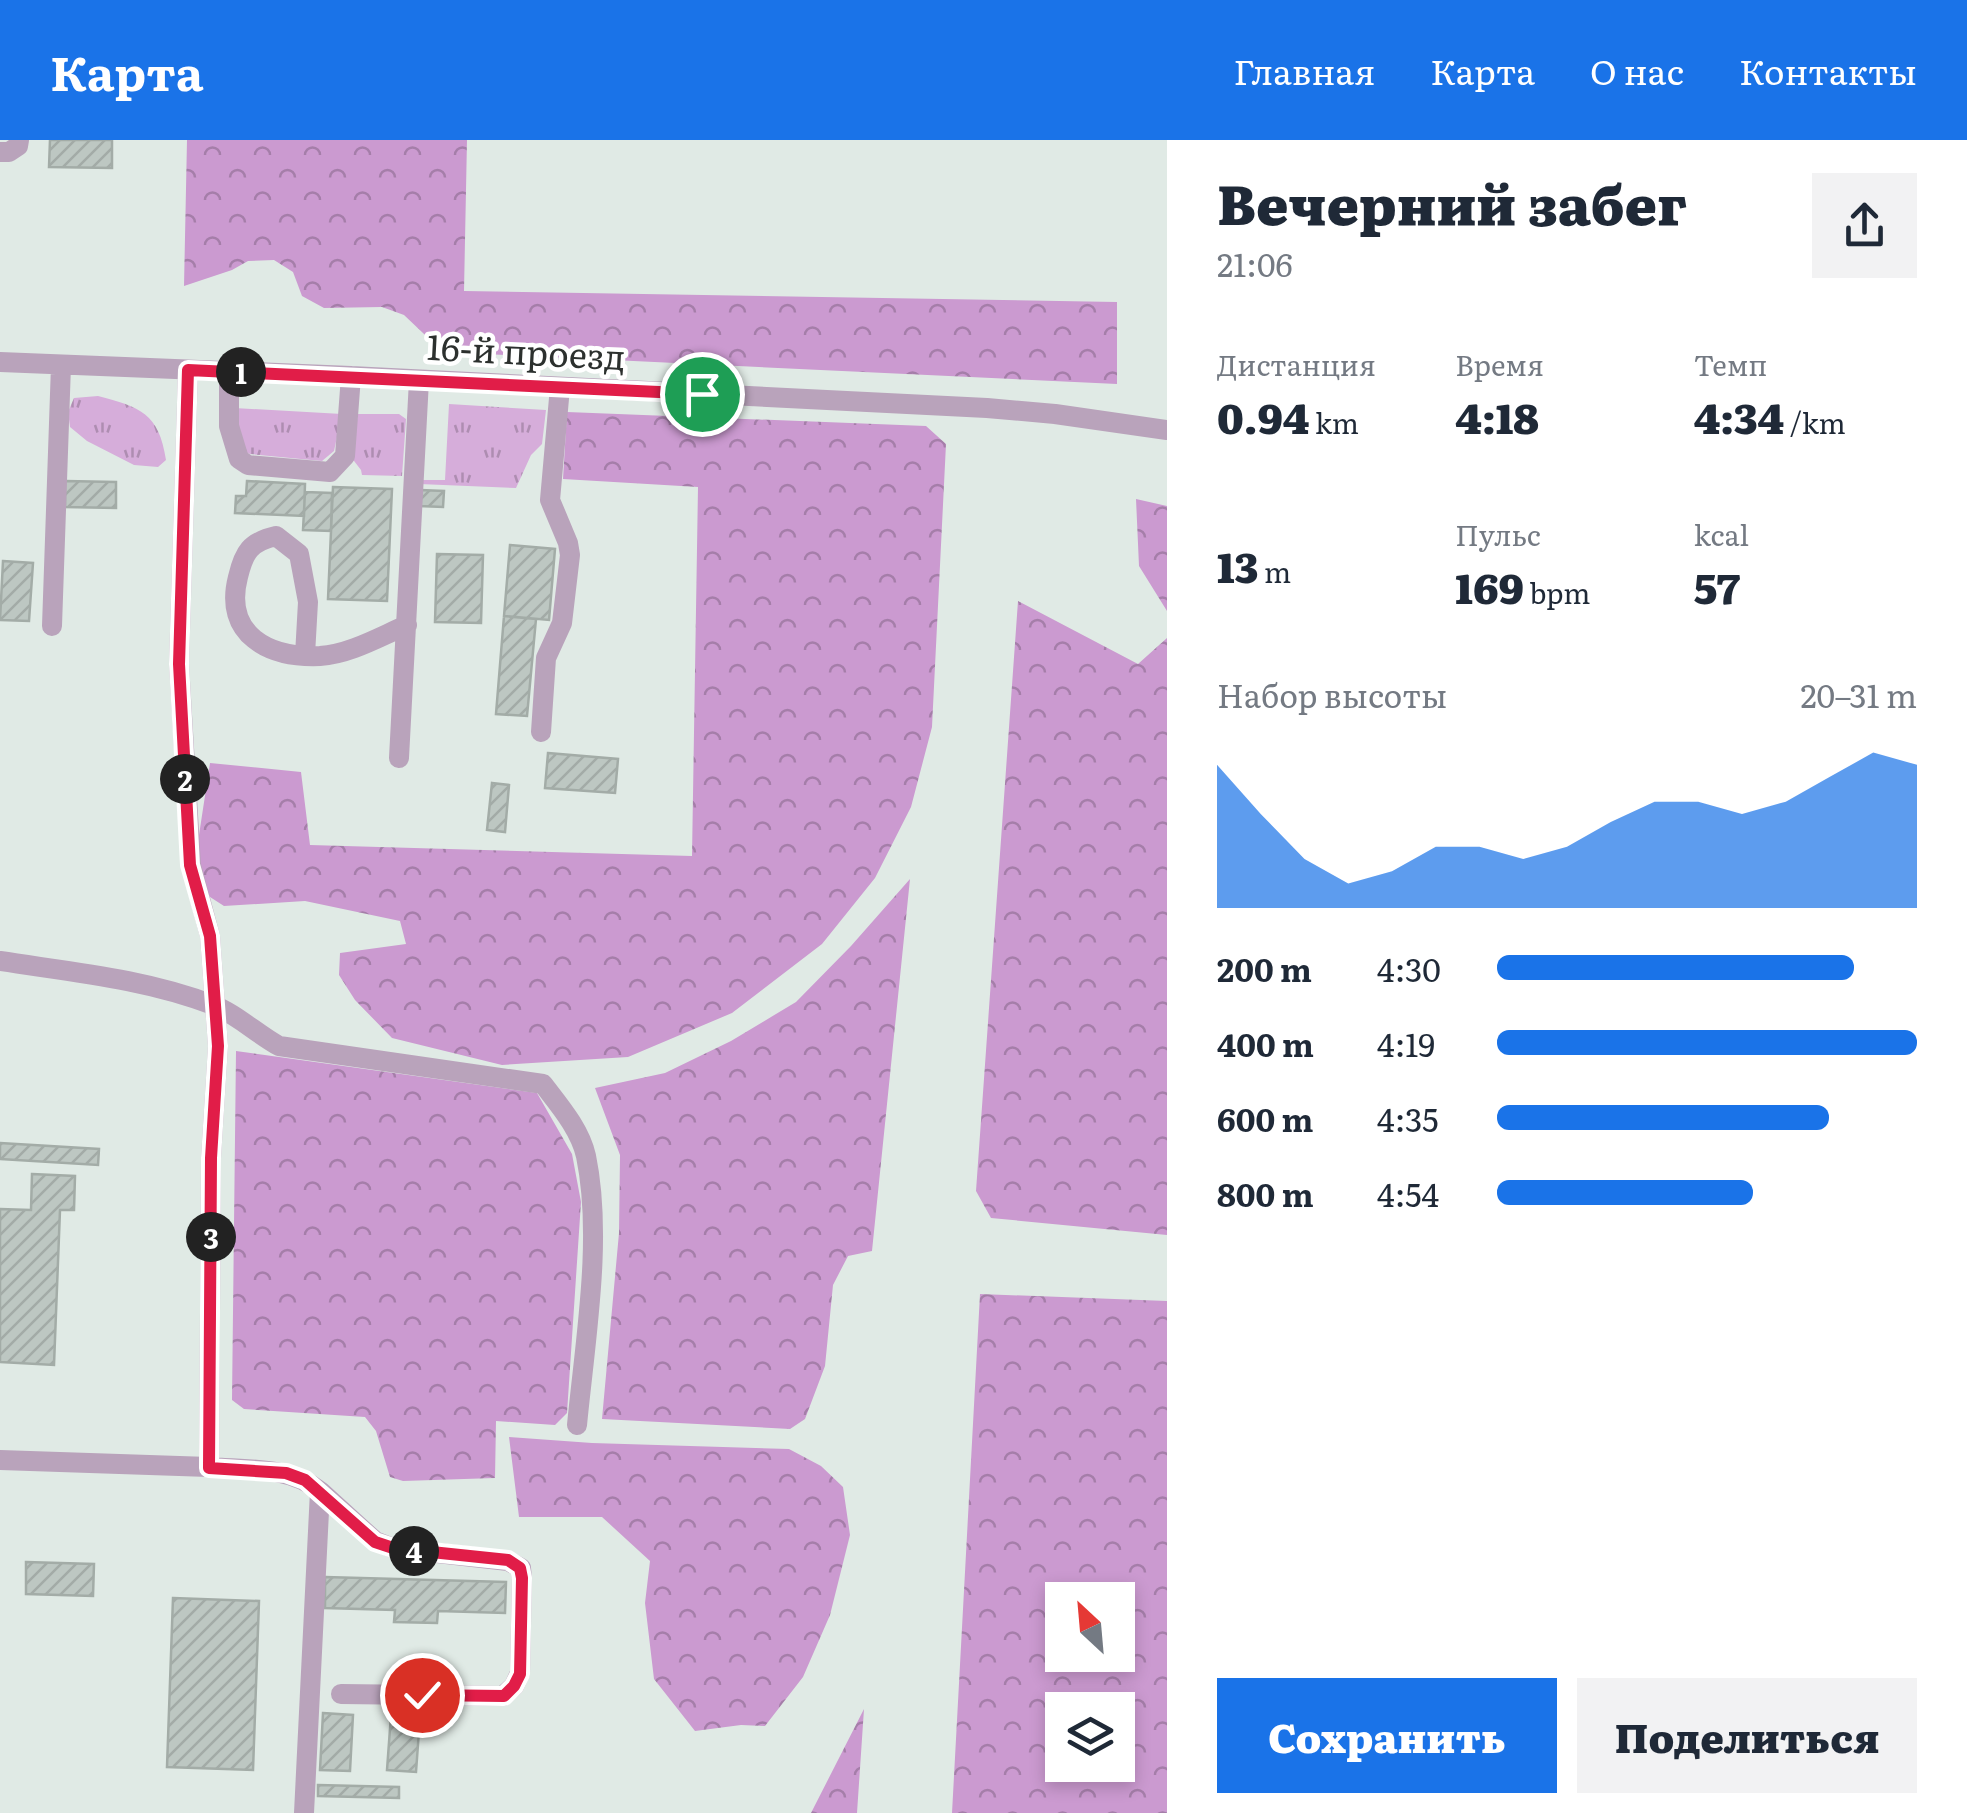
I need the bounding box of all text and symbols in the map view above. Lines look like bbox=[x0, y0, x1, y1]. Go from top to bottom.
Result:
text: Карта bbox=[50, 35, 204, 106]
text: Главная bbox=[1234, 44, 1375, 96]
text: Карта bbox=[1430, 44, 1535, 96]
text: О нас bbox=[1590, 44, 1684, 96]
text: Контакты bbox=[1739, 44, 1917, 96]
text: Вечерний забег bbox=[1217, 160, 1687, 242]
button: share bbox=[1812, 173, 1917, 278]
text: 21:06 bbox=[1217, 239, 1293, 287]
street label: 16-й проезд bbox=[426, 319, 627, 381]
text: Дистанция bbox=[1217, 343, 1376, 385]
text: Время bbox=[1455, 343, 1544, 385]
text: Темп bbox=[1694, 343, 1767, 385]
pin: 1 bbox=[216, 347, 266, 397]
text: 1 bbox=[235, 351, 247, 393]
pin bbox=[660, 352, 745, 437]
icon: arrive bbox=[675, 367, 730, 422]
text: 0.94 bbox=[1217, 385, 1309, 447]
text: 4:18 bbox=[1455, 385, 1539, 447]
text: 4:34 bbox=[1694, 385, 1784, 447]
text: km bbox=[1309, 401, 1359, 443]
text: /km bbox=[1784, 401, 1846, 443]
text: Пульс bbox=[1455, 513, 1541, 555]
text: kcal bbox=[1694, 513, 1749, 555]
text: 13 bbox=[1217, 534, 1258, 596]
text: m bbox=[1258, 550, 1291, 592]
text: 169 bbox=[1455, 555, 1524, 617]
text: 57 bbox=[1694, 555, 1740, 617]
text: bpm bbox=[1524, 571, 1590, 613]
text: Набор высоты bbox=[1217, 670, 1447, 718]
text: 20–31 m bbox=[1800, 670, 1917, 718]
pin: 2 bbox=[160, 754, 210, 804]
text: 2 bbox=[177, 758, 193, 800]
text: 200 m bbox=[1217, 944, 1312, 992]
text: 4:30 bbox=[1377, 944, 1441, 992]
text: 400 m bbox=[1217, 1019, 1314, 1067]
text: 4:19 bbox=[1377, 1019, 1435, 1067]
text: 600 m bbox=[1217, 1094, 1313, 1142]
text: 4:35 bbox=[1377, 1094, 1438, 1142]
text: 800 m bbox=[1217, 1169, 1314, 1217]
text: 4:54 bbox=[1377, 1169, 1439, 1217]
pin: 3 bbox=[186, 1212, 236, 1262]
text: 3 bbox=[203, 1216, 219, 1258]
pin: 4 bbox=[389, 1526, 439, 1576]
text: 4 bbox=[406, 1530, 422, 1572]
north arrow bbox=[1045, 1582, 1135, 1672]
map controls bbox=[1045, 1582, 1135, 1782]
pin bbox=[380, 1653, 465, 1738]
icon: check bbox=[395, 1668, 450, 1723]
button: Сохранить bbox=[1217, 1678, 1557, 1793]
button: Поделиться bbox=[1577, 1678, 1917, 1793]
button: layers bbox=[1045, 1692, 1135, 1782]

